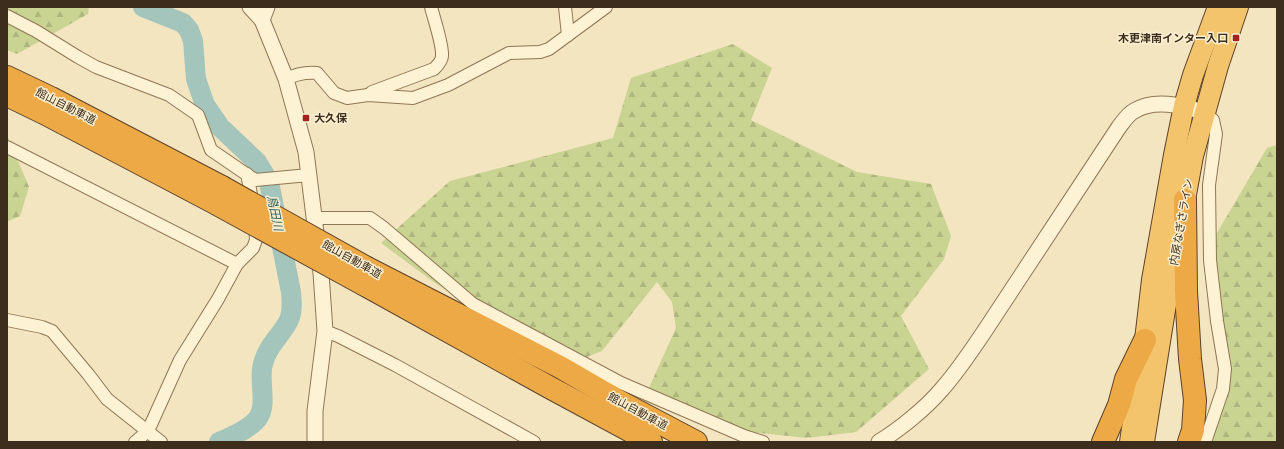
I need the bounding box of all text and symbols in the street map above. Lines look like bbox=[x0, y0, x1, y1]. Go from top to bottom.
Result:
place label: 木更津南インター入口 bbox=[1118, 32, 1228, 44]
marker: 木更津南インター入口 bbox=[1231, 33, 1241, 43]
street label: 館山自動車道 bbox=[34, 86, 98, 126]
place label: 大久保 bbox=[314, 112, 348, 124]
marker: 大久保 bbox=[301, 113, 311, 123]
street label: 内房なぎさライン bbox=[1167, 178, 1195, 266]
water label: 鳥田川 bbox=[264, 194, 286, 234]
street label: 館山自動車道 bbox=[320, 238, 384, 280]
street label: 館山自動車道 bbox=[606, 390, 670, 432]

